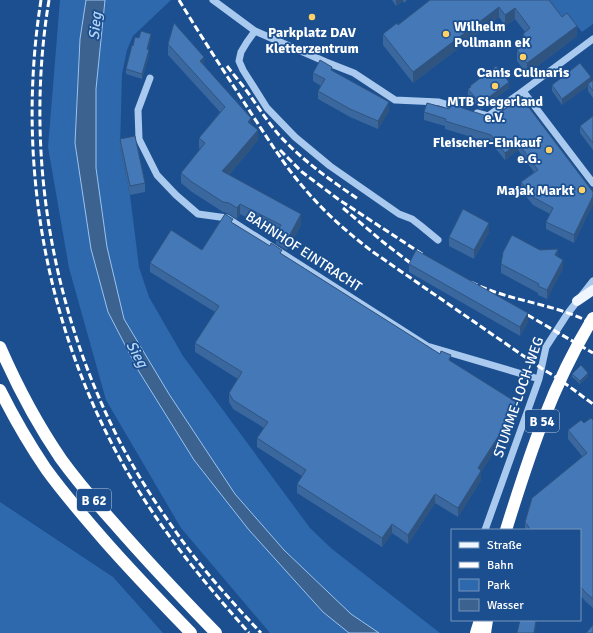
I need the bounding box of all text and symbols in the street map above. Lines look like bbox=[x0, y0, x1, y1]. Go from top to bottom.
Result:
water label: Sieg bbox=[85, 10, 105, 41]
marker: Parkplatz DAV Kletterzentrum bbox=[307, 12, 317, 22]
place label: Wilhelm Pollmann eK bbox=[454, 18, 531, 51]
place label: Parkplatz DAV Kletterzentrum bbox=[265, 24, 359, 57]
marker: Wilhelm Pollmann eK bbox=[441, 29, 451, 39]
marker: Canis Culinaris bbox=[518, 52, 528, 62]
place label: Canis Culinaris bbox=[477, 64, 569, 81]
marker: MTB Siegerland e.V. bbox=[490, 81, 500, 91]
place label: MTB Siegerland e.V. bbox=[447, 93, 543, 126]
place label: Fleischer-Einkauf e.G. bbox=[433, 134, 542, 167]
marker: Fleischer-Einkauf e.G. bbox=[544, 145, 554, 155]
place label: Majak Markt bbox=[496, 182, 575, 199]
marker: Majak Markt bbox=[577, 185, 587, 195]
street label: BAHNHOF EINTRACHT bbox=[242, 208, 365, 295]
street label: STUMME-LOCH-WEG bbox=[490, 334, 547, 460]
water label: Sieg bbox=[122, 337, 152, 371]
road number: B 54 bbox=[525, 410, 559, 432]
road number: B 62 bbox=[77, 489, 111, 511]
legend bbox=[451, 529, 581, 621]
text: Straße bbox=[487, 538, 522, 553]
text: Bahn bbox=[487, 558, 513, 573]
text: Park bbox=[487, 578, 510, 593]
text: Wasser bbox=[487, 598, 524, 613]

